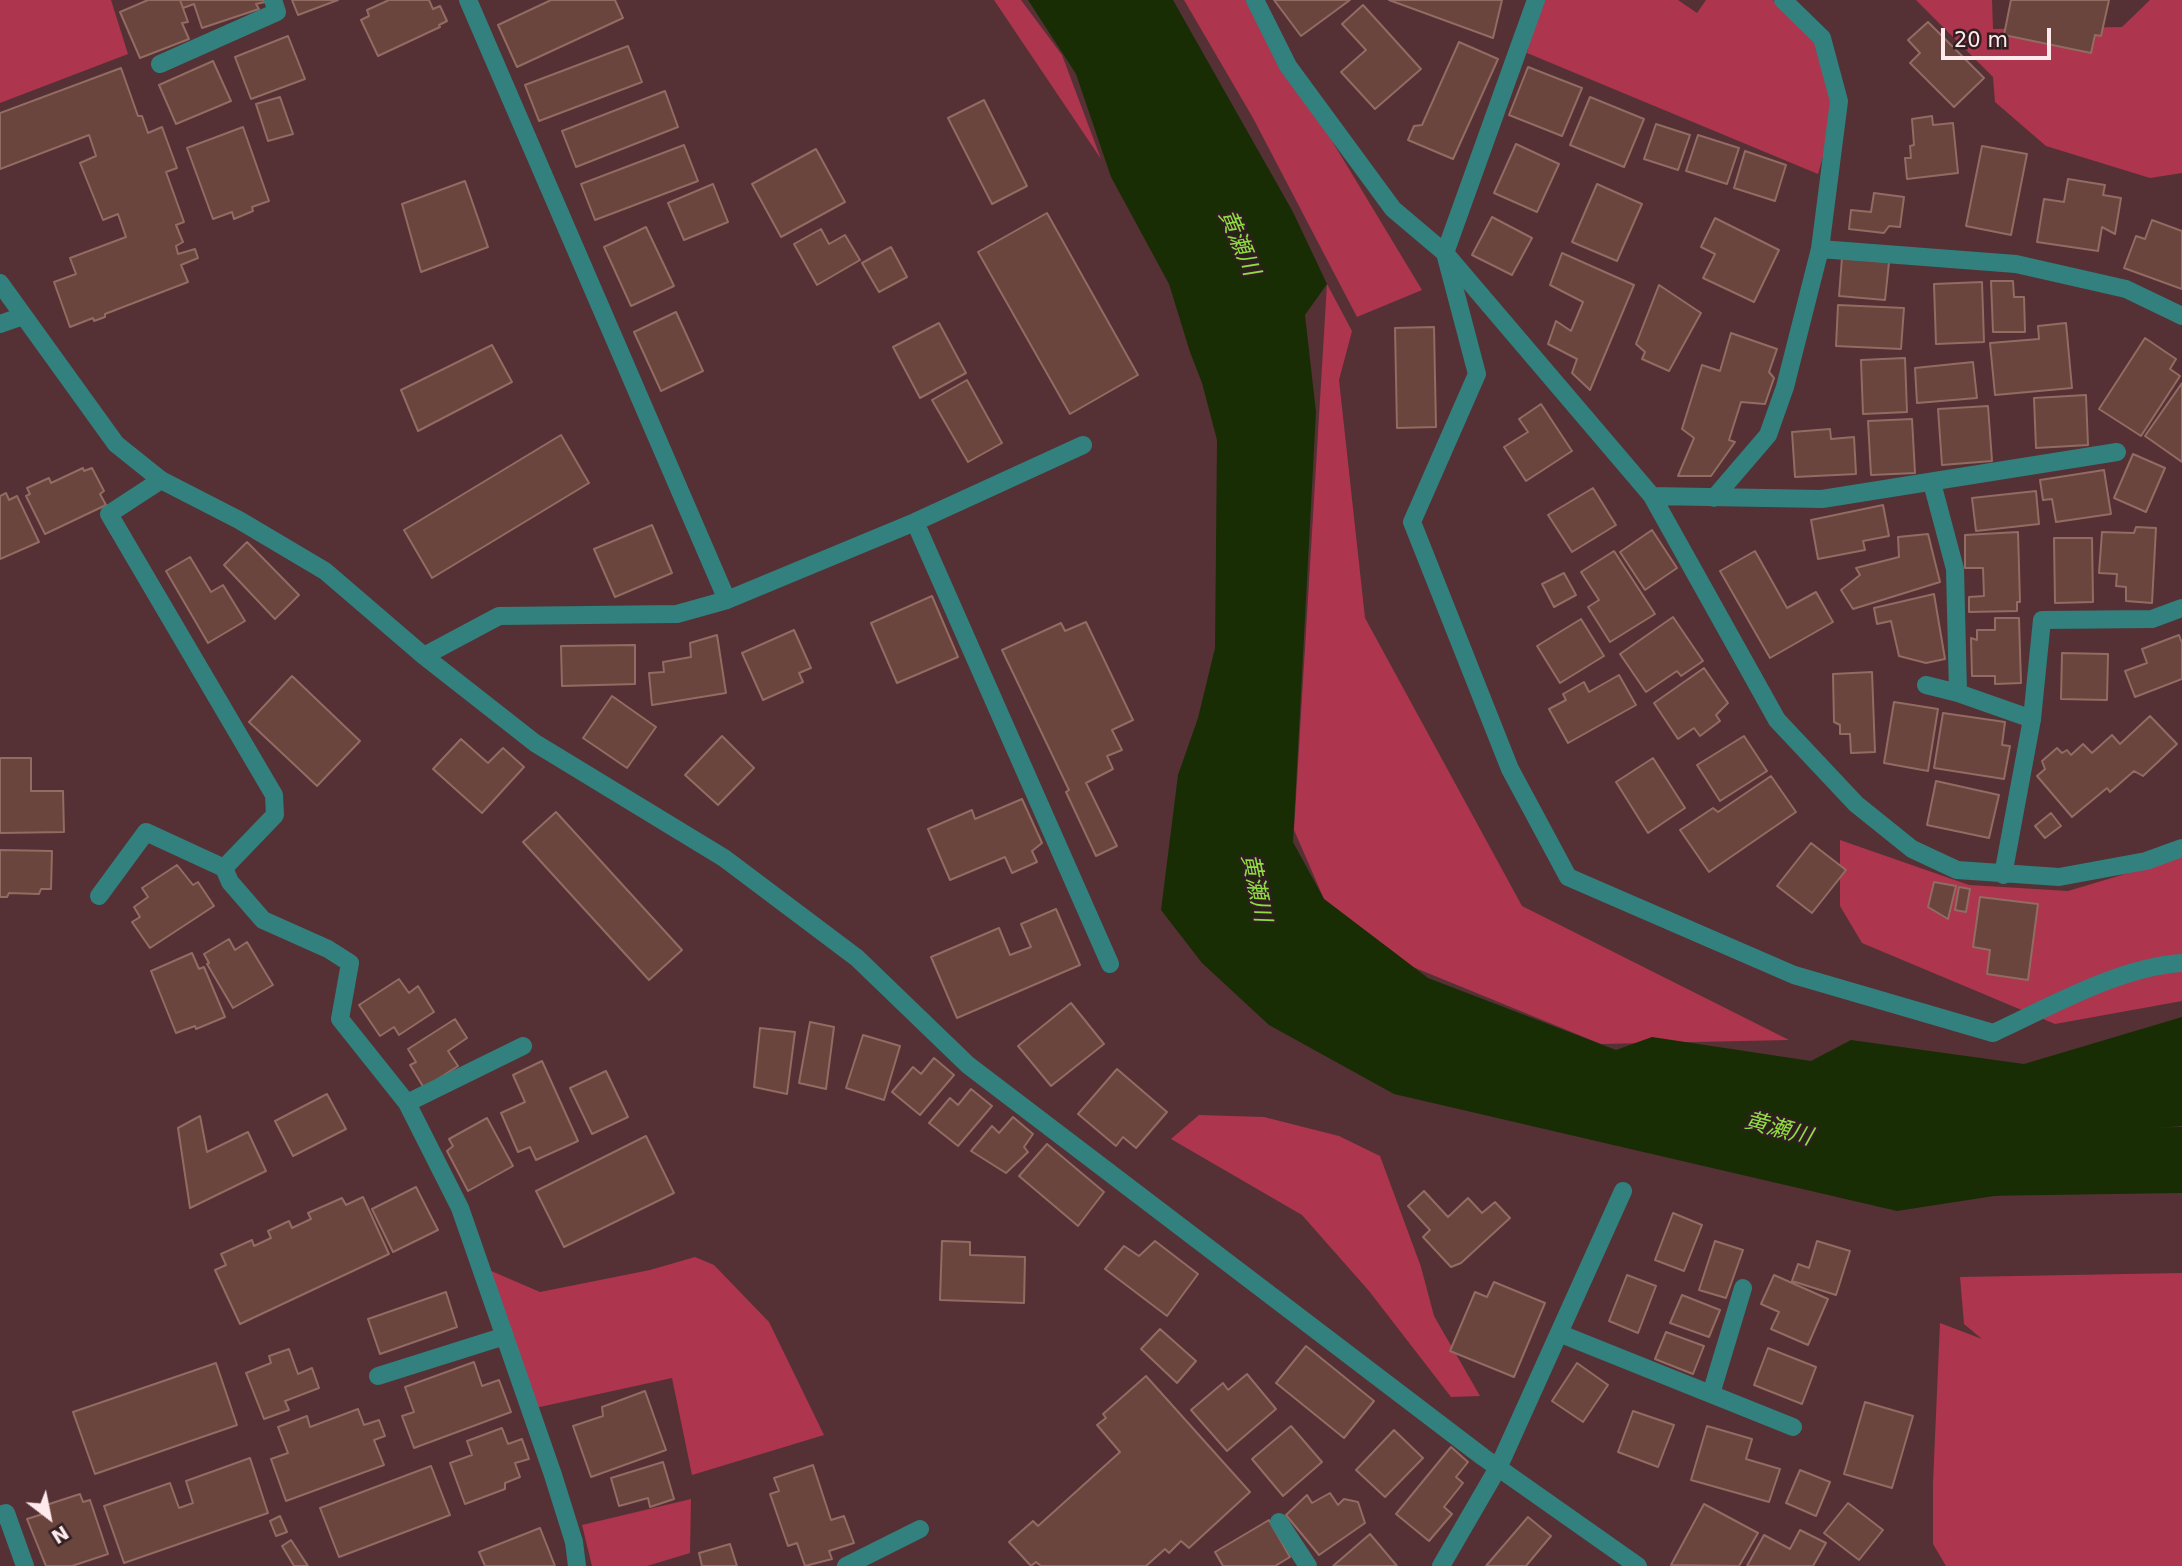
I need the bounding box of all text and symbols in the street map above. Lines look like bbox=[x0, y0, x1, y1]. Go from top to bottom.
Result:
scale bar bbox=[1944, 14, 2054, 58]
text: 20 m bbox=[1954, 28, 2008, 52]
water label: 黄瀬川 bbox=[1212, 206, 1264, 280]
water label: 黄瀬川 bbox=[1234, 851, 1276, 925]
water label: 黄瀬川 bbox=[1741, 1108, 1815, 1152]
north arrow bbox=[14, 1482, 84, 1552]
text: N bbox=[48, 1521, 73, 1548]

